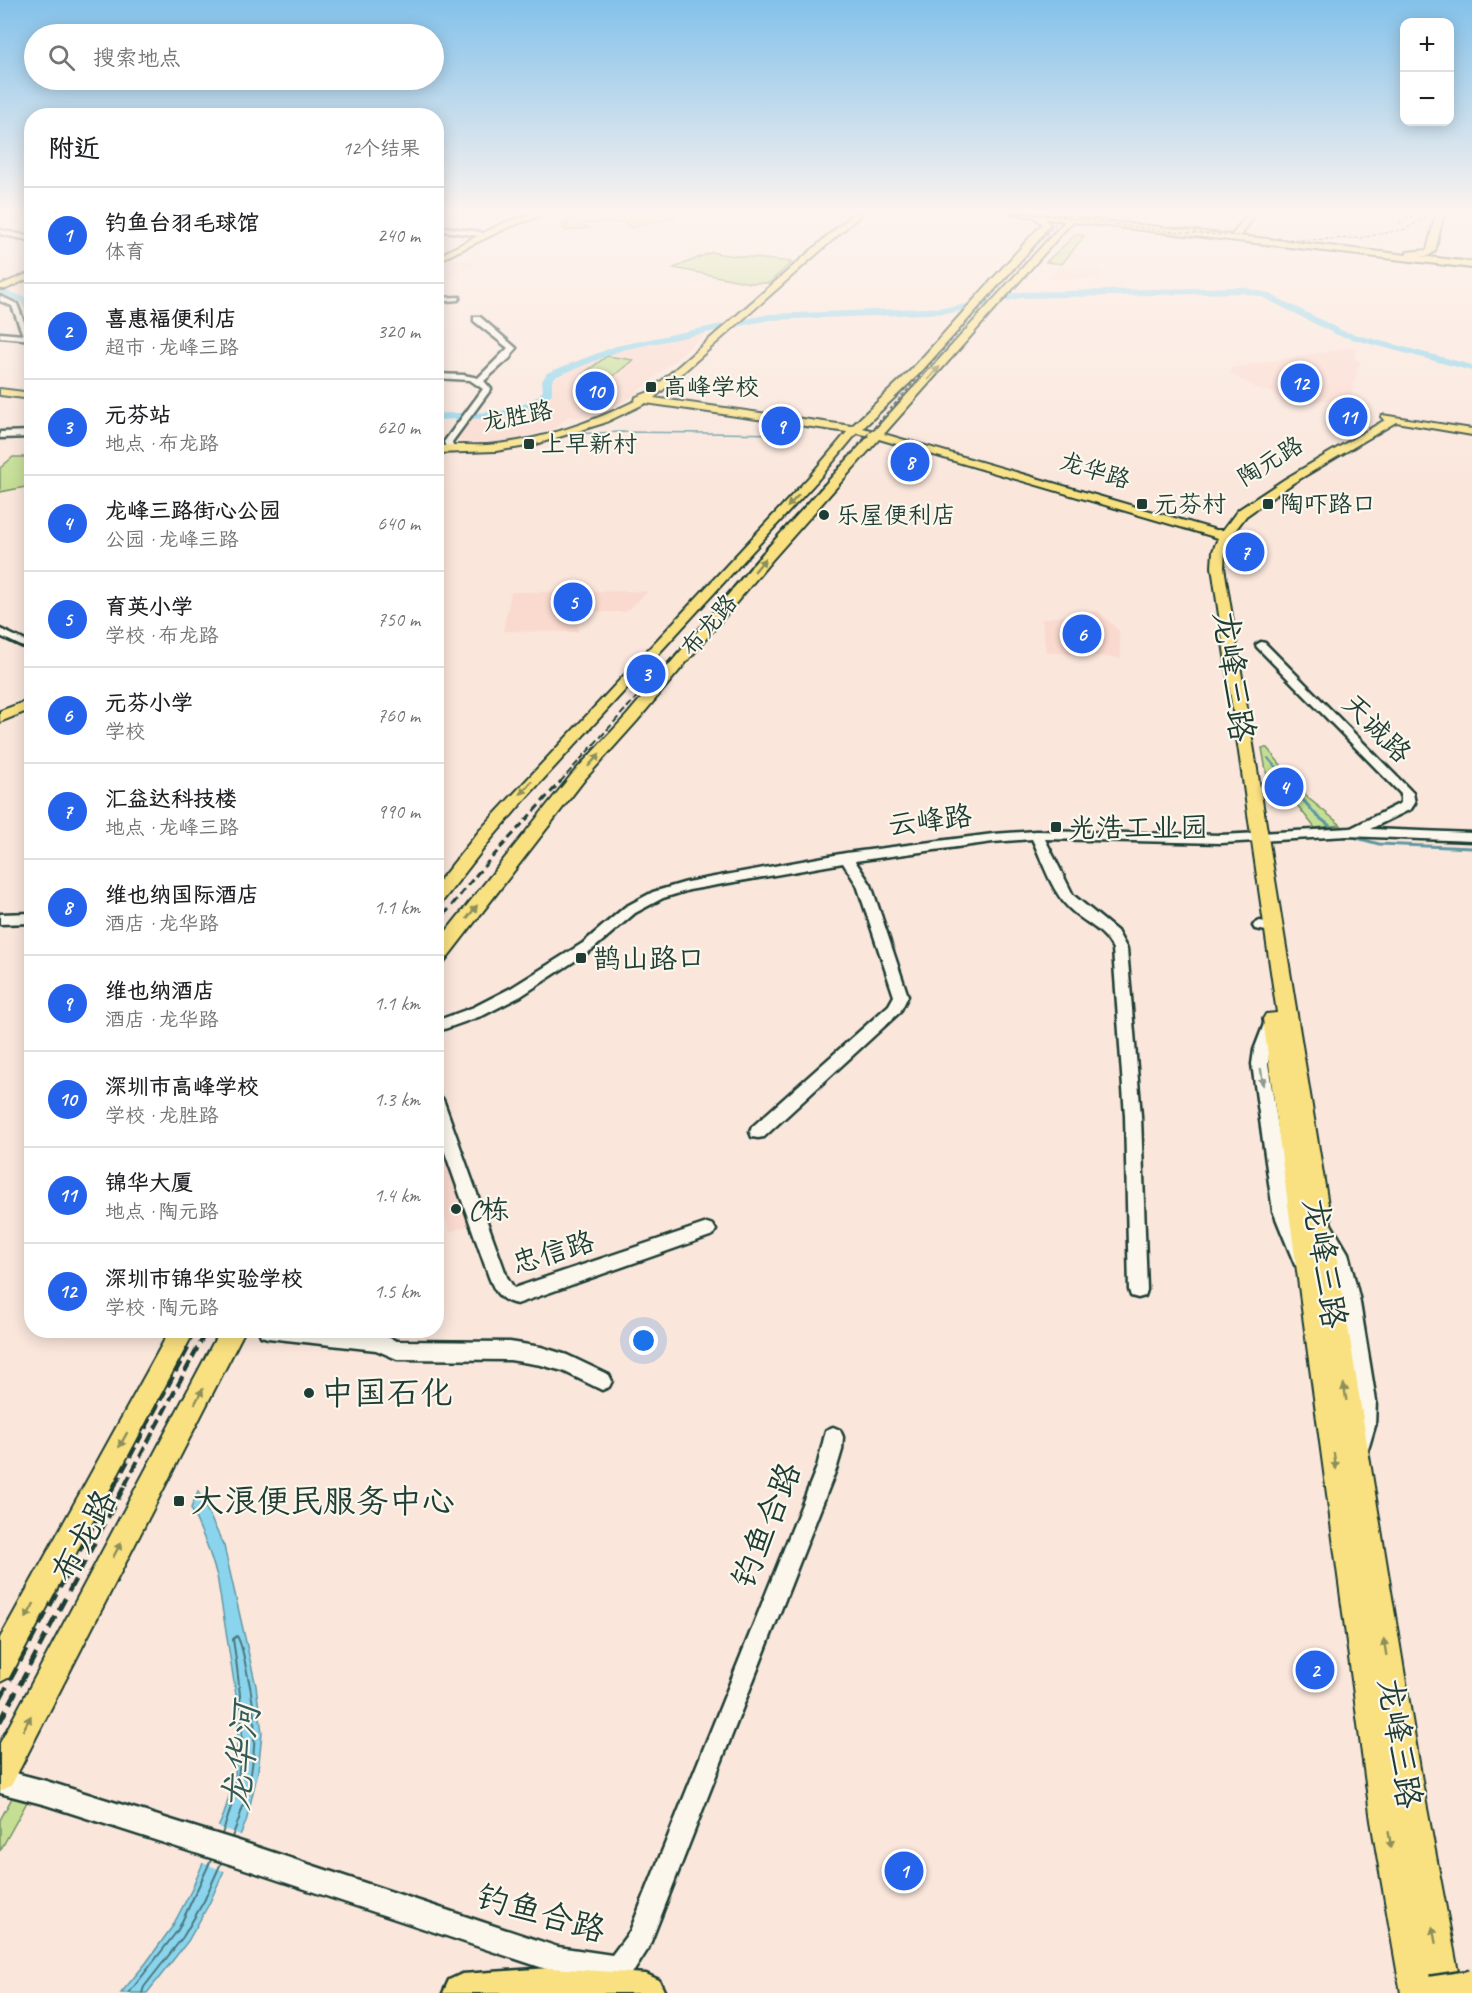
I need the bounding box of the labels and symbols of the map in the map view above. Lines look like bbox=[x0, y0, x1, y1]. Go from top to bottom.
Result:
pin: 12 bbox=[1280, 360, 1320, 406]
one-way arrow bbox=[927, 366, 940, 381]
pin: 10 bbox=[576, 368, 614, 414]
place label: 高峰学校 bbox=[663, 372, 759, 402]
marker: 高峰学校 bbox=[644, 380, 658, 394]
street label: 龙胜路 bbox=[479, 394, 555, 438]
pin: 11 bbox=[1328, 394, 1368, 440]
pin: 9 bbox=[762, 404, 800, 448]
place label: 上早新村 bbox=[541, 429, 637, 459]
street label: 陶元路 bbox=[1232, 429, 1308, 493]
marker: 上早新村 bbox=[522, 437, 536, 451]
pin: 8 bbox=[890, 440, 930, 484]
street label: 龙华路 bbox=[1056, 445, 1134, 495]
place label: 元芬村 bbox=[1154, 489, 1226, 519]
place label: 陶吓路口 bbox=[1280, 489, 1376, 519]
one-way arrow bbox=[786, 493, 800, 508]
marker: 元芬村 bbox=[1135, 497, 1149, 511]
marker: 陶吓路口 bbox=[1261, 497, 1275, 511]
place label: 乐屋便利店 bbox=[836, 500, 956, 530]
marker: 乐屋便利店 bbox=[817, 508, 831, 522]
pin: 7 bbox=[1226, 530, 1264, 574]
one-way arrow bbox=[753, 557, 766, 573]
pin: 5 bbox=[554, 580, 592, 624]
street label: 布龙路 bbox=[674, 588, 744, 662]
street label: 龙峰三路 bbox=[1204, 608, 1264, 744]
pin: 6 bbox=[1062, 612, 1102, 656]
pin: 3 bbox=[626, 652, 666, 696]
street label: 天诚路 bbox=[1335, 686, 1419, 770]
one-way arrow bbox=[587, 752, 601, 767]
pin: 4 bbox=[1264, 764, 1304, 810]
one-way arrow bbox=[520, 780, 533, 795]
street label: 云峰路 bbox=[886, 798, 974, 842]
place label: 光浩工业园 bbox=[1068, 810, 1208, 845]
marker: 光浩工业园 bbox=[1049, 820, 1063, 834]
one-way arrow bbox=[466, 904, 478, 920]
place label: 鹊山路口 bbox=[593, 941, 705, 976]
marker: 鹊山路口 bbox=[574, 951, 588, 965]
one-way arrow bbox=[1257, 1068, 1267, 1087]
place label: C栋 bbox=[468, 1192, 509, 1227]
street label: 龙峰三路 bbox=[1294, 1195, 1356, 1331]
marker: C栋 bbox=[449, 1202, 463, 1216]
street label: 忠信路 bbox=[508, 1223, 598, 1281]
your location bbox=[629, 1326, 658, 1355]
place label: 中国石化 bbox=[321, 1372, 453, 1414]
one-way arrow bbox=[1340, 1382, 1349, 1401]
marker: 中国石化 bbox=[302, 1386, 316, 1400]
one-way arrow bbox=[194, 1387, 204, 1404]
one-way arrow bbox=[118, 1431, 128, 1448]
one-way arrow bbox=[1330, 1452, 1339, 1471]
street label: 钓鱼合路 bbox=[722, 1456, 810, 1594]
place label: 大浪便民服务中心 bbox=[191, 1480, 455, 1522]
street label: 布龙路 bbox=[42, 1482, 126, 1590]
marker: 大浪便民服务中心 bbox=[172, 1494, 186, 1508]
one-way arrow bbox=[113, 1542, 122, 1559]
one-way arrow bbox=[25, 1603, 35, 1620]
one-way arrow bbox=[1380, 1637, 1389, 1656]
pin: 2 bbox=[1296, 1648, 1334, 1692]
street label: 龙峰三路 bbox=[1369, 1675, 1431, 1811]
water label: 龙华河 bbox=[212, 1696, 270, 1813]
one-way arrow bbox=[22, 1715, 32, 1732]
one-way arrow bbox=[1386, 1831, 1395, 1850]
pin: 1 bbox=[884, 1848, 924, 1894]
street label: 钓鱼合路 bbox=[472, 1875, 610, 1951]
one-way arrow bbox=[1429, 1926, 1438, 1945]

